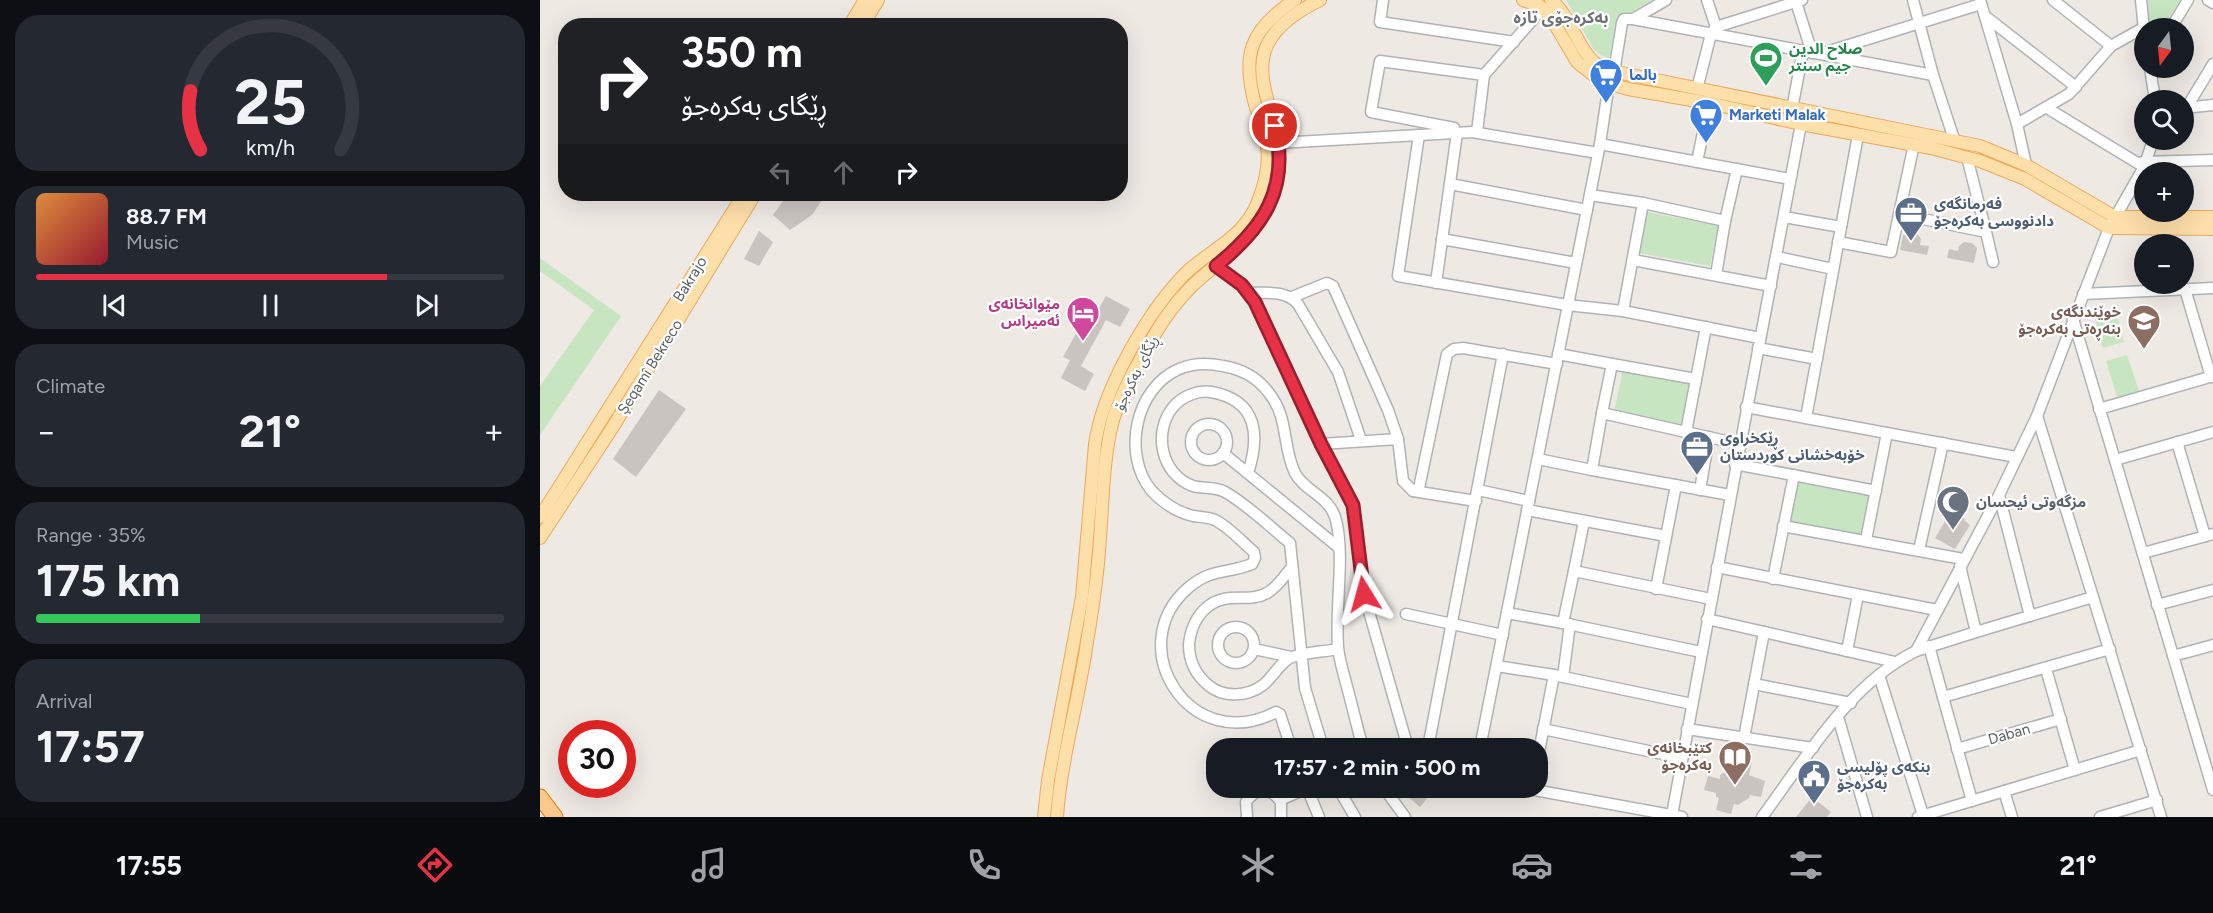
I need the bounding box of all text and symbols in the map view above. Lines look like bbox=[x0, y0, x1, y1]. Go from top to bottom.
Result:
district label: بەکرەجۆی تازە bbox=[1514, 8, 1609, 27]
north arrow bbox=[2134, 18, 2194, 78]
map controls bbox=[2134, 18, 2194, 294]
text: 350 m bbox=[681, 27, 803, 78]
sports icon: صلاح الدين جيم سنتر bbox=[1748, 40, 1784, 87]
place label: صلاح الدين جيم سنتر bbox=[1788, 40, 1863, 77]
icon: right bbox=[582, 42, 660, 120]
supermarket icon: بالما bbox=[1588, 57, 1624, 104]
text: 25 bbox=[234, 65, 306, 140]
place label: بالما bbox=[1629, 66, 1657, 84]
text: ڕێگای بەکرەجۆ bbox=[681, 89, 828, 122]
button: search bbox=[2134, 90, 2194, 150]
supermarket icon: Marketi Malak bbox=[1688, 97, 1724, 144]
pin bbox=[1249, 100, 1300, 151]
place label: Marketi Malak bbox=[1729, 106, 1826, 124]
icon: arrive bbox=[1258, 109, 1291, 142]
text: km/h bbox=[246, 135, 294, 160]
icon: left bbox=[764, 156, 797, 189]
icon: ahead bbox=[827, 156, 860, 189]
icon: right bbox=[890, 156, 923, 189]
button: + bbox=[2134, 162, 2194, 222]
office icon: فەرمانگەی دادنووسی بەکرەجۆ bbox=[1893, 195, 1929, 242]
place label: فەرمانگەی دادنووسی بەکرەجۆ bbox=[1934, 195, 2054, 230]
text: 88.7 FM bbox=[126, 203, 207, 230]
text: Music bbox=[126, 230, 179, 254]
button: − bbox=[2134, 234, 2194, 294]
street label: Bakrajo bbox=[669, 253, 711, 305]
icon: previous bbox=[98, 289, 131, 322]
icon: pause bbox=[254, 289, 287, 322]
icon: next bbox=[410, 289, 443, 322]
place label: مێوانخانەی ئەمیراس bbox=[988, 295, 1060, 330]
hotel icon: مێوانخانەی ئەمیراس bbox=[1065, 295, 1101, 342]
place label: خوێندنگەی بنەڕەتی بەکرەجۆ bbox=[2018, 303, 2122, 341]
school or university icon: خوێندنگەی بنەڕەتی بەکرەجۆ bbox=[2126, 303, 2162, 350]
street label: Şeqamî Bekreco bbox=[614, 316, 687, 418]
street label: ڕێگای بەکرەجۆ bbox=[1110, 332, 1165, 415]
text: Climate bbox=[36, 374, 105, 398]
text: 21° bbox=[239, 404, 301, 458]
text: − bbox=[36, 412, 57, 451]
text: + bbox=[483, 412, 504, 451]
office icon: ڕێکخراوی خۆبەخشانی کوردستان bbox=[1679, 429, 1715, 476]
place label: ڕێکخراوی خۆبەخشانی کوردستان bbox=[1720, 429, 1865, 464]
mosque icon: مزگەوتی ئیحسان bbox=[1935, 484, 1971, 531]
place label: مزگەوتی ئیحسان bbox=[1976, 493, 2086, 511]
text: Range · 35% bbox=[36, 523, 146, 547]
text: 175 km bbox=[36, 553, 180, 607]
position arrow bbox=[1332, 562, 1396, 626]
text: Arrival bbox=[36, 689, 92, 713]
text: 17:57 bbox=[36, 719, 145, 773]
street label: Daban bbox=[1986, 719, 2032, 749]
speed limit sign: 30 bbox=[558, 720, 636, 798]
place label: کتێبخانەی بەکرەجۆ bbox=[1647, 739, 1712, 774]
library icon: کتێبخانەی بەکرەجۆ bbox=[1717, 739, 1753, 786]
text: 17:57 · 2 min · 500 m bbox=[1274, 754, 1480, 781]
public building icon: بنکەی پۆلیسی بەکرەجۆ bbox=[1796, 758, 1832, 805]
place label: بنکەی پۆلیسی بەکرەجۆ bbox=[1837, 758, 1930, 793]
icon: directions bbox=[414, 844, 456, 886]
icon: music bbox=[688, 844, 730, 886]
icon: phone bbox=[963, 844, 1005, 886]
icon: climate bbox=[1237, 844, 1279, 886]
icon: car bbox=[1511, 844, 1553, 886]
icon: filters bbox=[1785, 844, 1827, 886]
text: 17:55 bbox=[116, 849, 182, 882]
text: 21° bbox=[2060, 849, 2097, 882]

